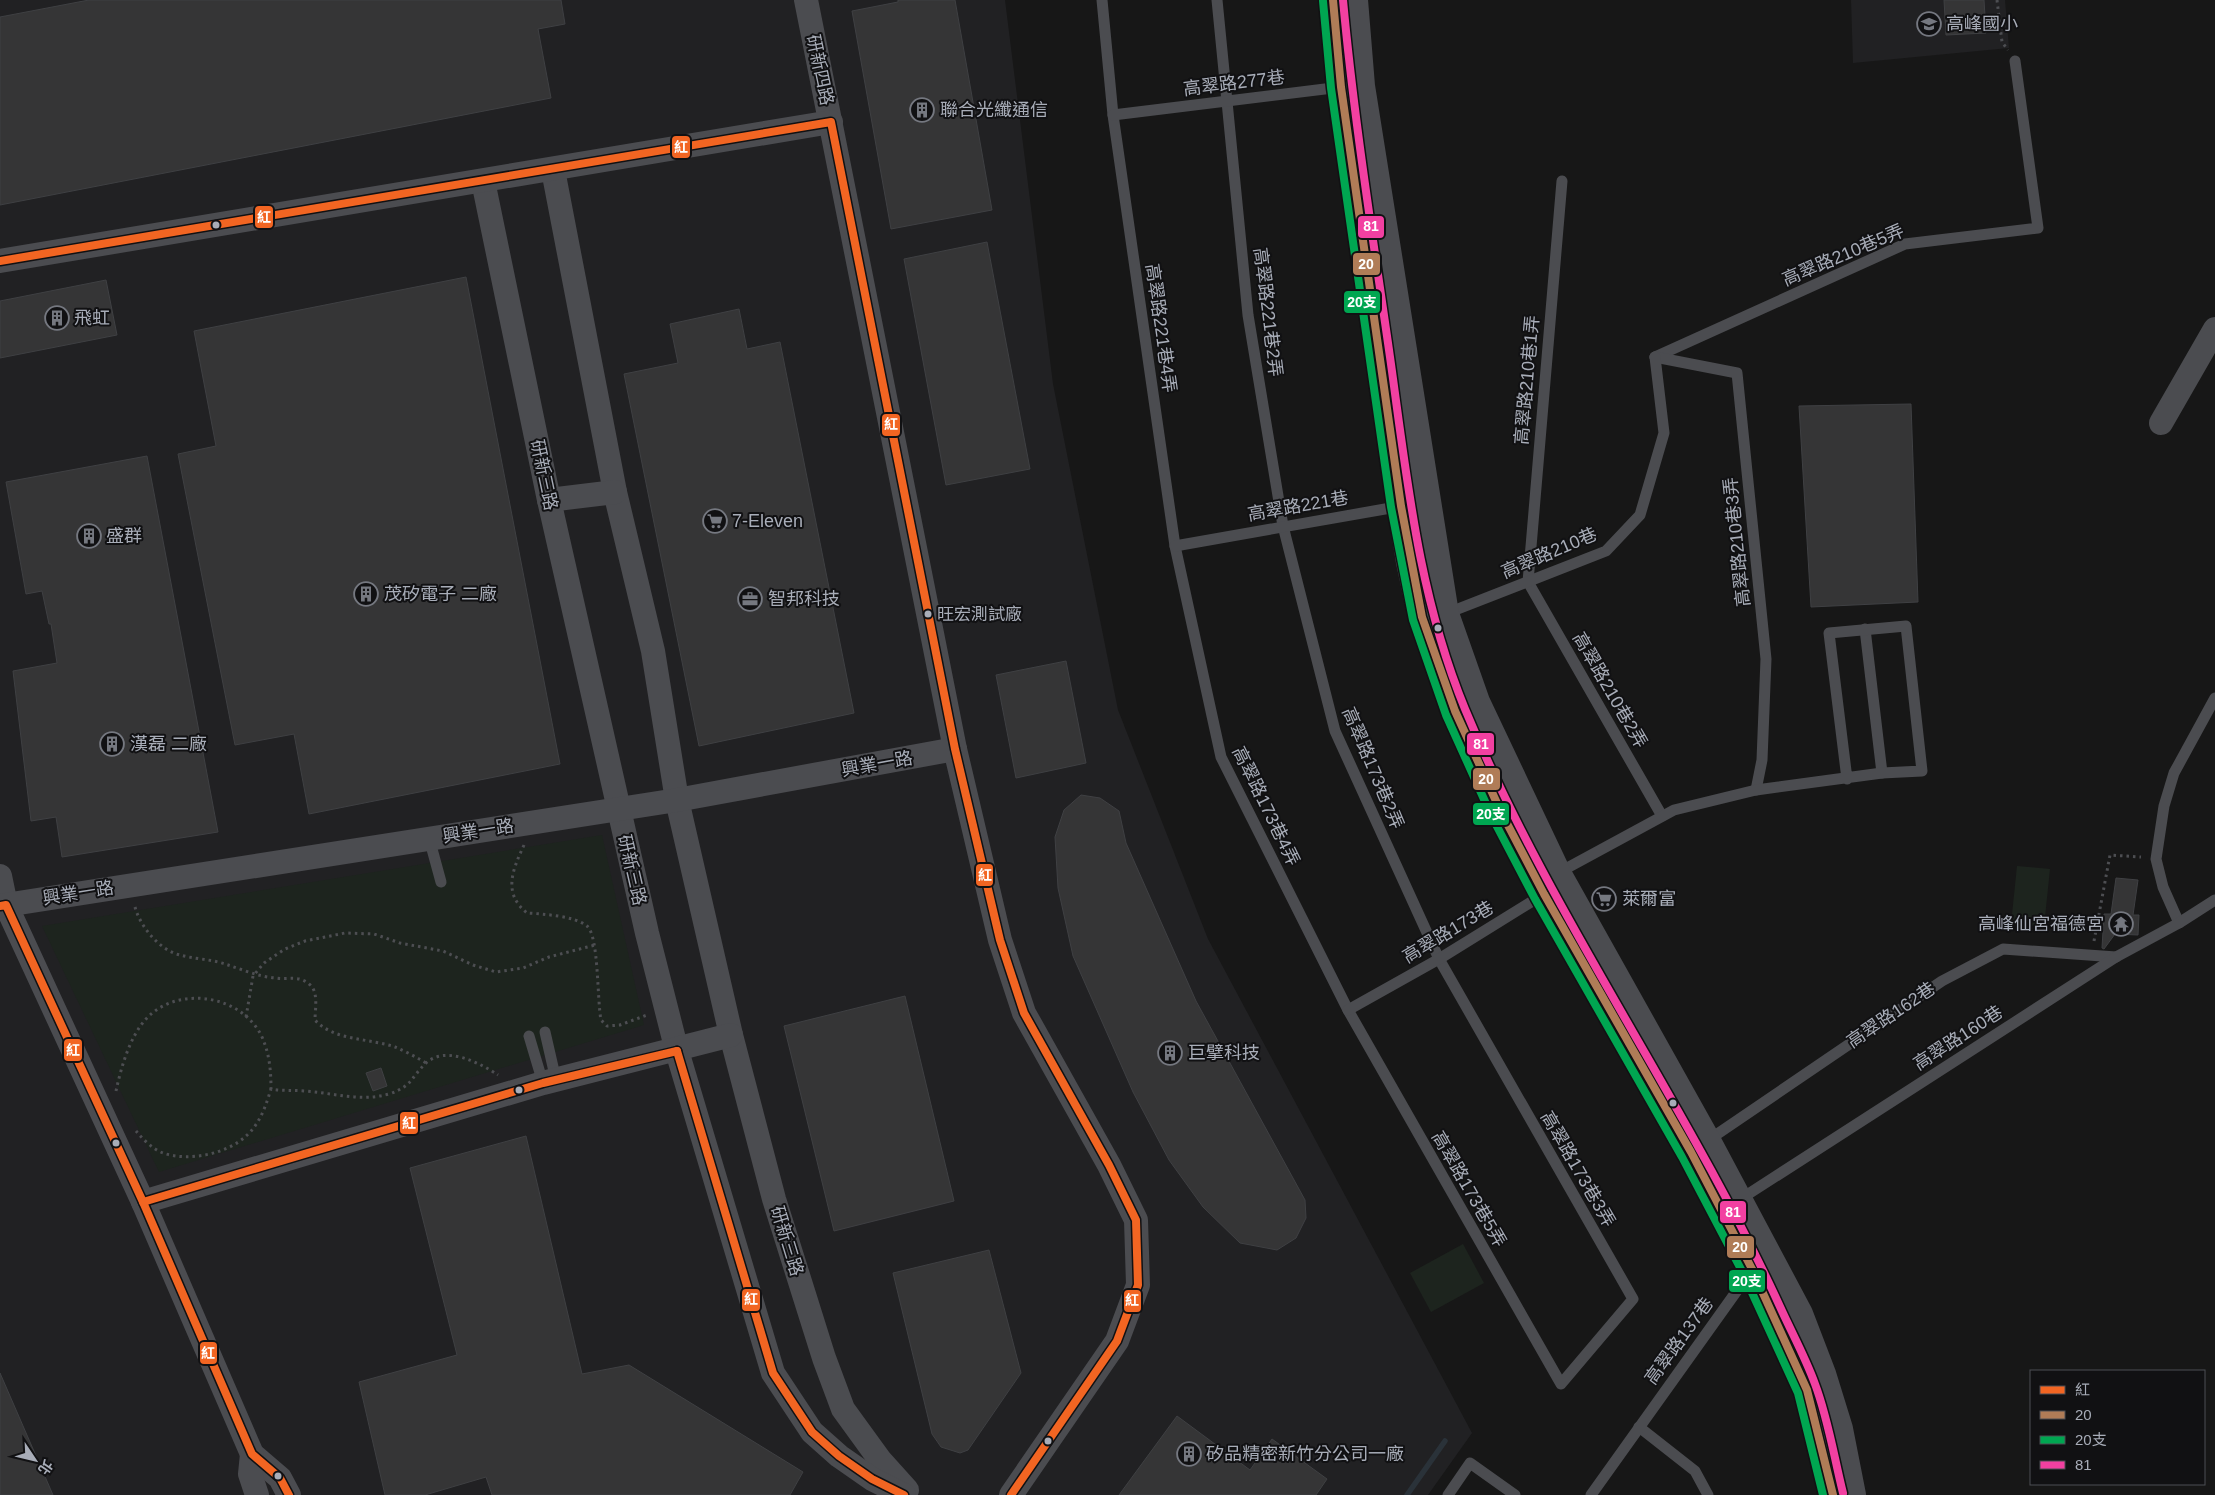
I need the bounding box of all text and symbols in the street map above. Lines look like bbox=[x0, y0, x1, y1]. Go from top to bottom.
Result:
school or university icon: 高峰國小 bbox=[1916, 11, 1942, 37]
place label: 高峰國小 bbox=[1946, 14, 2018, 34]
street label: 研新四路 bbox=[803, 33, 837, 107]
street label: 高翠路277巷 bbox=[1182, 67, 1286, 99]
building icon: 聯合光纖通信 bbox=[909, 97, 935, 123]
place label: 聯合光纖通信 bbox=[940, 100, 1048, 120]
line badge: 紅 bbox=[671, 135, 691, 159]
text: 紅 bbox=[674, 139, 688, 155]
line badge: 紅 bbox=[254, 205, 274, 229]
text: 紅 bbox=[257, 209, 271, 225]
line badge: 81 bbox=[1357, 215, 1385, 239]
text: 81 bbox=[1363, 218, 1379, 234]
unlabelled marker bbox=[211, 220, 221, 230]
street label: 高翠路210巷5弄 bbox=[1779, 220, 1907, 290]
street label: 高翠路221巷2弄 bbox=[1250, 246, 1286, 378]
line badge: 20 bbox=[1352, 252, 1381, 276]
text: 20 bbox=[1358, 256, 1374, 272]
street label: 高翠路221巷4弄 bbox=[1142, 262, 1180, 394]
line badge: 20支 bbox=[1343, 290, 1381, 314]
text: 20支 bbox=[1347, 294, 1377, 310]
building icon: 飛虹 bbox=[44, 305, 70, 331]
place label: 飛虹 bbox=[74, 308, 110, 328]
street label: 高翠路210巷1弄 bbox=[1511, 314, 1543, 446]
line badge: 紅 bbox=[881, 413, 901, 437]
text: 紅 bbox=[884, 416, 898, 432]
street label: 研新三路 bbox=[527, 438, 561, 512]
street label: 高翠路210巷3弄 bbox=[1720, 476, 1754, 608]
street label: 高翠路221巷 bbox=[1246, 487, 1350, 525]
supermarket icon: 7-Eleven bbox=[702, 508, 728, 534]
place label: 7-Eleven bbox=[732, 511, 803, 531]
building icon: 盛群 bbox=[76, 523, 102, 549]
street label: 高翠路210巷 bbox=[1498, 524, 1600, 582]
place label: 盛群 bbox=[106, 526, 142, 546]
building icon: 茂矽電子 二廠 bbox=[353, 581, 379, 607]
place label: 茂矽電子 二廠 bbox=[384, 584, 497, 604]
office icon: 智邦科技 bbox=[737, 586, 763, 612]
place label: 智邦科技 bbox=[768, 589, 840, 609]
place label: 旺宏測試廠 bbox=[937, 605, 1022, 624]
marker: 旺宏測試廠 bbox=[923, 609, 933, 619]
unlabelled marker bbox=[1433, 623, 1443, 633]
street label: 高翠路210巷2弄 bbox=[1569, 629, 1651, 751]
street label: 高翠路173巷2弄 bbox=[1338, 704, 1408, 832]
building icon: 漢磊 二廠 bbox=[99, 731, 125, 757]
line badge: 81 bbox=[1466, 732, 1495, 756]
place label: 漢磊 二廠 bbox=[130, 734, 207, 754]
text: 81 bbox=[1473, 736, 1489, 752]
street label: 高翠路173巷4弄 bbox=[1229, 743, 1303, 869]
street label: 興業一路 bbox=[840, 748, 914, 780]
line badge: 20 bbox=[1472, 767, 1501, 791]
text: 20 bbox=[1478, 771, 1494, 787]
line badge: 20支 bbox=[1472, 802, 1510, 826]
text: 20支 bbox=[1476, 806, 1506, 822]
street label: 興業一路 bbox=[441, 815, 515, 847]
street label: 研新三路 bbox=[614, 833, 650, 907]
line badge: 紅 bbox=[975, 863, 994, 887]
text: 紅 bbox=[978, 867, 992, 883]
street label: 興業一路 bbox=[41, 877, 115, 909]
supermarket icon: 萊爾富 bbox=[1591, 886, 1617, 912]
place label: 萊爾富 bbox=[1622, 889, 1676, 909]
street label: 高翠路173巷 bbox=[1399, 897, 1497, 967]
temple icon: 高峰仙宮福德宮 bbox=[2108, 911, 2134, 937]
place label: 高峰仙宮福德宮 bbox=[1978, 914, 2104, 934]
street label: 高翠路162巷 bbox=[1843, 978, 1939, 1052]
street label: 高翠路160巷 bbox=[1910, 1002, 2006, 1074]
line badge: 紅 bbox=[63, 1038, 83, 1062]
building icon: 巨擘科技 bbox=[1157, 1040, 1183, 1066]
text: 紅 bbox=[66, 1042, 80, 1058]
place label: 巨擘科技 bbox=[1188, 1043, 1260, 1063]
unlabelled marker bbox=[514, 1085, 524, 1095]
unlabelled marker bbox=[1668, 1098, 1678, 1108]
street label: 高翠路173巷3弄 bbox=[1537, 1108, 1619, 1230]
line badge: 紅 bbox=[399, 1111, 419, 1135]
text: 紅 bbox=[402, 1115, 416, 1131]
street label: 高翠路173巷5弄 bbox=[1428, 1128, 1510, 1250]
unlabelled marker bbox=[111, 1138, 121, 1148]
line badge: 81 bbox=[1719, 1200, 1747, 1224]
street label: 研新三路 bbox=[767, 1204, 807, 1278]
text: 81 bbox=[1725, 1204, 1741, 1220]
line badge: 20 bbox=[1726, 1235, 1755, 1259]
text: 20 bbox=[1732, 1239, 1748, 1255]
line badge: 20支 bbox=[1728, 1269, 1766, 1293]
text: 20支 bbox=[1732, 1273, 1762, 1289]
line badge: 紅 bbox=[741, 1288, 761, 1312]
line badge: 紅 bbox=[1123, 1289, 1142, 1313]
text: 紅 bbox=[744, 1291, 758, 1307]
text: 紅 bbox=[1125, 1292, 1139, 1308]
street label: 高翠路137巷 bbox=[1641, 1294, 1717, 1388]
line badge: 紅 bbox=[199, 1341, 218, 1365]
text: 紅 bbox=[201, 1345, 215, 1361]
legend bbox=[2030, 1370, 2205, 1485]
text: 紅 bbox=[2075, 1381, 2090, 1398]
text: 20 bbox=[2075, 1406, 2092, 1423]
text: 20支 bbox=[2075, 1431, 2107, 1448]
north arrow bbox=[10, 1435, 60, 1485]
unlabelled marker bbox=[1043, 1436, 1053, 1446]
building icon: 矽品精密新竹分公司一廠 bbox=[1176, 1441, 1202, 1467]
place label: 矽品精密新竹分公司一廠 bbox=[1206, 1444, 1404, 1464]
text: 81 bbox=[2075, 1456, 2092, 1473]
text: 北 bbox=[35, 1457, 56, 1478]
unlabelled marker bbox=[273, 1471, 283, 1481]

